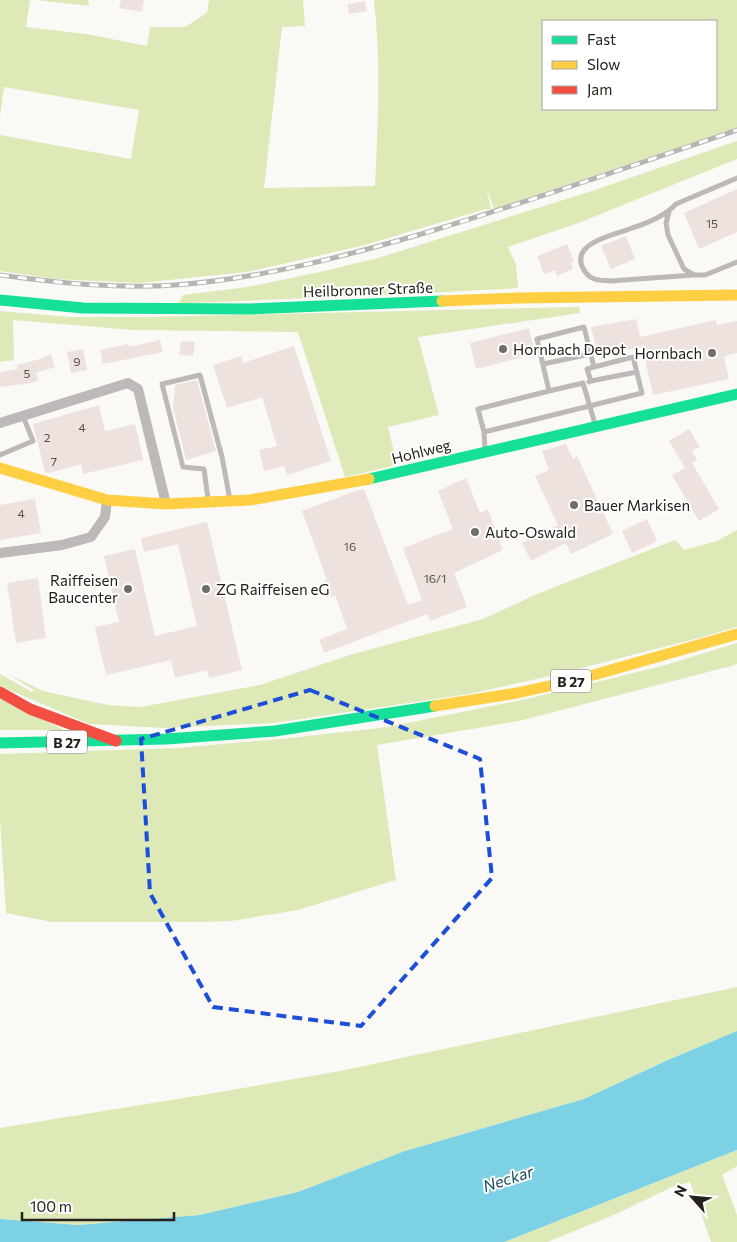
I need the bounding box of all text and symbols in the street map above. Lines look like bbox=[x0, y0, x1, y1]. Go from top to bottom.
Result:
legend bbox=[542, 20, 717, 110]
text: Fast bbox=[587, 30, 616, 48]
text: Slow bbox=[587, 55, 620, 73]
text: Jam bbox=[587, 80, 612, 98]
house number: 15 bbox=[706, 216, 718, 230]
street label: Heilbronner Straße bbox=[303, 278, 433, 300]
place label: Hornbach Depot bbox=[513, 340, 626, 358]
marker: Hornbach Depot bbox=[497, 343, 509, 355]
place label: Hornbach bbox=[634, 344, 702, 362]
marker: Hornbach bbox=[706, 347, 718, 359]
house number: 9 bbox=[73, 354, 81, 368]
house number: 5 bbox=[24, 366, 31, 380]
house number: 4 bbox=[78, 420, 86, 434]
house number: 2 bbox=[44, 430, 51, 444]
street label: Hohlweg bbox=[390, 435, 452, 467]
house number: 7 bbox=[51, 454, 57, 468]
place label: Bauer Markisen bbox=[584, 496, 690, 514]
marker: Bauer Markisen bbox=[568, 499, 580, 511]
house number: 4 bbox=[17, 506, 25, 520]
place label: Auto-Oswald bbox=[485, 523, 576, 541]
marker: Auto-Oswald bbox=[469, 526, 481, 538]
house number: 16 bbox=[344, 539, 356, 553]
place label: Raiffeisen Baucenter bbox=[48, 571, 118, 606]
house number: 16/1 bbox=[424, 571, 446, 585]
place label: ZG Raiffeisen eG bbox=[216, 580, 329, 598]
marker: Raiffeisen Baucenter bbox=[122, 583, 134, 595]
marker: ZG Raiffeisen eG bbox=[200, 583, 212, 595]
road number: B 27 bbox=[551, 669, 591, 692]
road number: B 27 bbox=[47, 730, 87, 754]
water label: Neckar bbox=[480, 1161, 536, 1195]
north arrow bbox=[667, 1172, 717, 1222]
text: N bbox=[670, 1182, 690, 1199]
scale bar bbox=[22, 1190, 175, 1222]
text: 100 m bbox=[30, 1197, 72, 1215]

